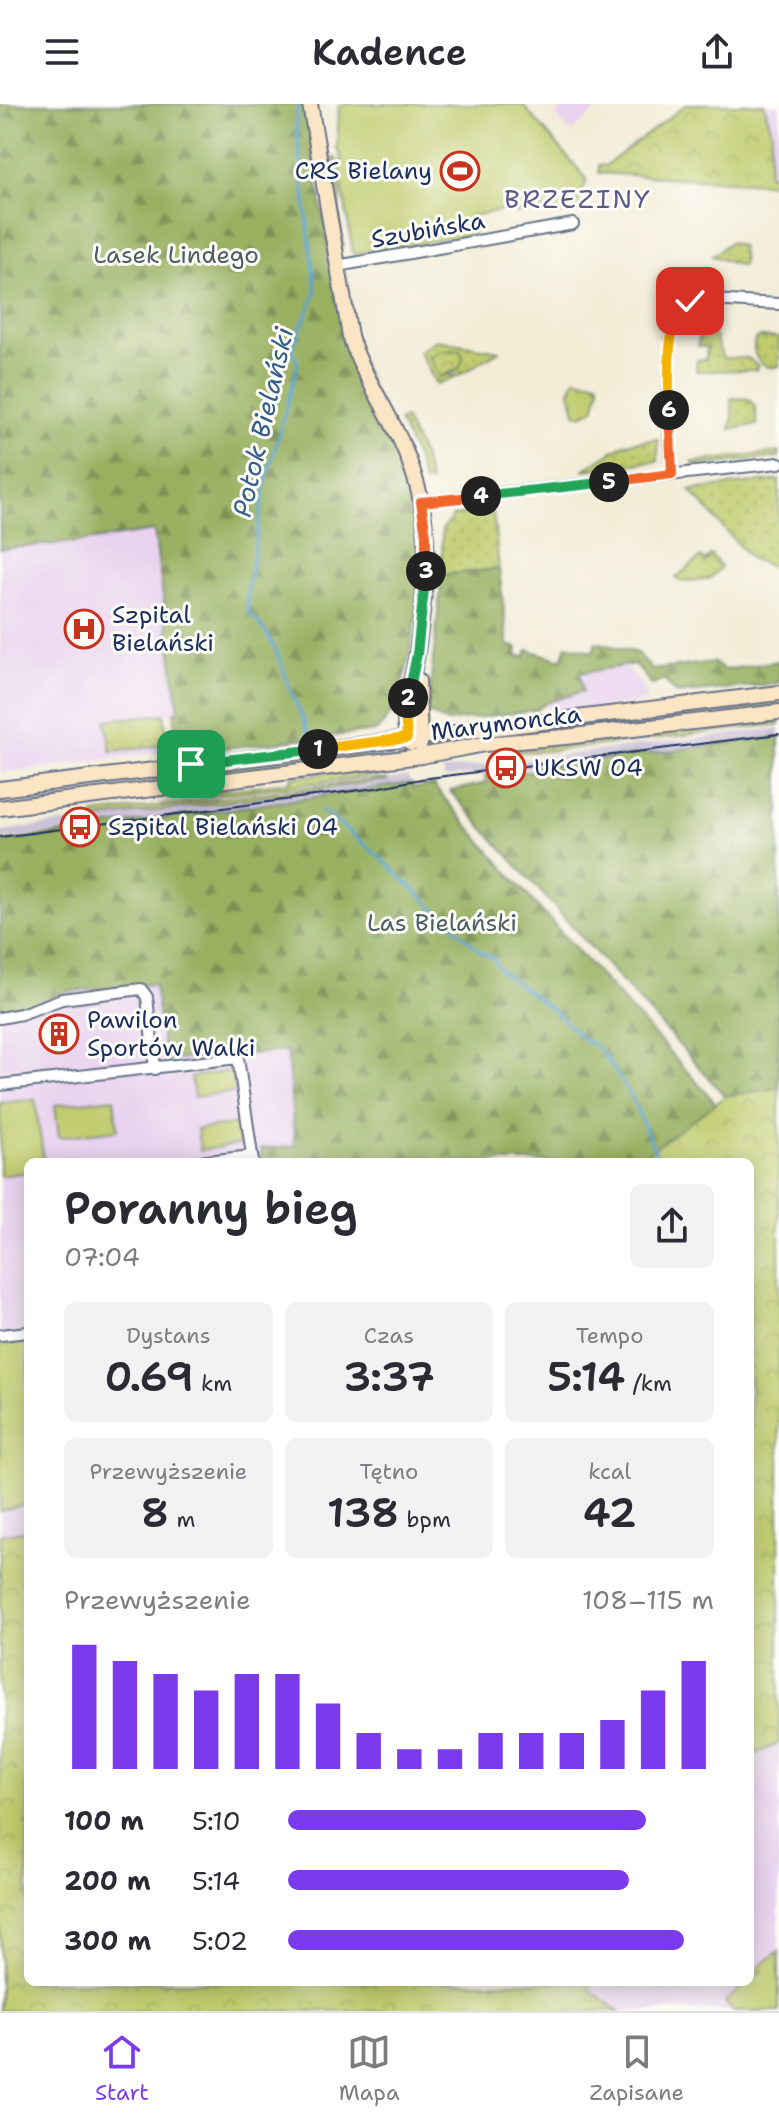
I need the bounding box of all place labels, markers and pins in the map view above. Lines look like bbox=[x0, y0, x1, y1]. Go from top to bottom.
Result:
sports icon: CRS Bielany bbox=[439, 150, 481, 192]
place label: CRS Bielany bbox=[295, 155, 432, 187]
pin bbox=[656, 267, 724, 335]
pin: 6 bbox=[649, 390, 689, 430]
pin: 5 bbox=[589, 462, 629, 502]
pin: 4 bbox=[461, 476, 501, 516]
pin: 3 bbox=[406, 551, 446, 591]
place label: Szpital Bielański bbox=[112, 599, 214, 659]
hospital icon: Szpital Bielański bbox=[63, 608, 105, 650]
pin: 2 bbox=[388, 678, 428, 718]
pin: 1 bbox=[298, 729, 338, 769]
pin bbox=[157, 730, 225, 798]
bus stop icon: UKSW 04 bbox=[485, 747, 527, 789]
place label: UKSW 04 bbox=[534, 752, 643, 784]
bus stop icon: Szpital Bielański 04 bbox=[59, 806, 101, 848]
place label: Szpital Bielański 04 bbox=[108, 811, 338, 843]
place label: Pawilon Sportów Walki bbox=[87, 1004, 255, 1064]
building icon: Pawilon Sportów Walki bbox=[38, 1013, 80, 1055]

